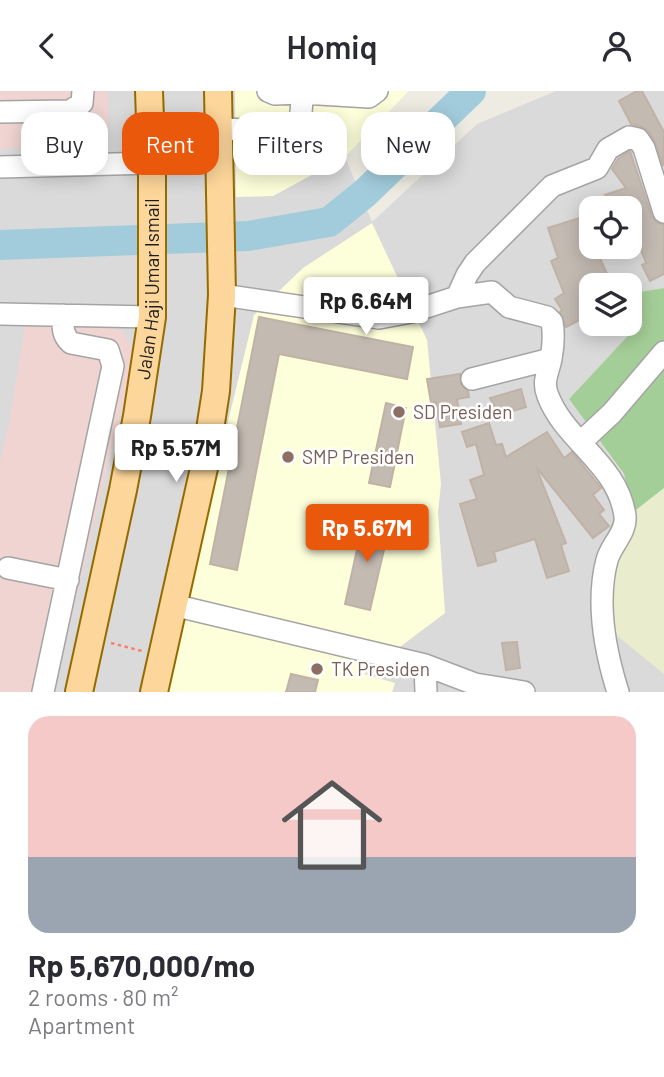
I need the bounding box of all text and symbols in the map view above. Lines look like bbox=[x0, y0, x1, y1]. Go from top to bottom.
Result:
icon: back bbox=[28, 27, 66, 65]
text: Homiq bbox=[287, 27, 377, 65]
icon: person bbox=[598, 27, 636, 65]
chip: Buy bbox=[21, 112, 108, 175]
chip: Rent bbox=[122, 112, 219, 175]
chip: Filters bbox=[233, 112, 347, 175]
chip: New bbox=[361, 112, 455, 175]
map controls bbox=[579, 196, 642, 336]
button: locate bbox=[579, 196, 642, 259]
street label: Jalan Haji Umar Ismail bbox=[131, 198, 163, 381]
button: layers bbox=[579, 273, 642, 336]
pin: Rp 6.64M bbox=[294, 278, 438, 337]
text: Rp 6.64M bbox=[319, 286, 413, 314]
place label: SD Presiden bbox=[413, 400, 512, 423]
marker: SD Presiden bbox=[391, 404, 407, 420]
pin: Rp 5.57M bbox=[104, 425, 248, 484]
text: Rp 5.57M bbox=[131, 433, 221, 461]
place label: SMP Presiden bbox=[302, 445, 414, 468]
marker: SMP Presiden bbox=[280, 449, 296, 465]
pin: Rp 5.67M bbox=[295, 505, 439, 564]
text: Rp 5.67M bbox=[322, 513, 412, 541]
place label: TK Presiden bbox=[331, 657, 430, 680]
marker: TK Presiden bbox=[309, 661, 325, 677]
icon: home bbox=[269, 762, 395, 888]
text: Rp 5,670,000/mo bbox=[28, 947, 255, 983]
text: 2 rooms · 80 m² bbox=[28, 983, 178, 1011]
text: Apartment bbox=[28, 1011, 135, 1039]

